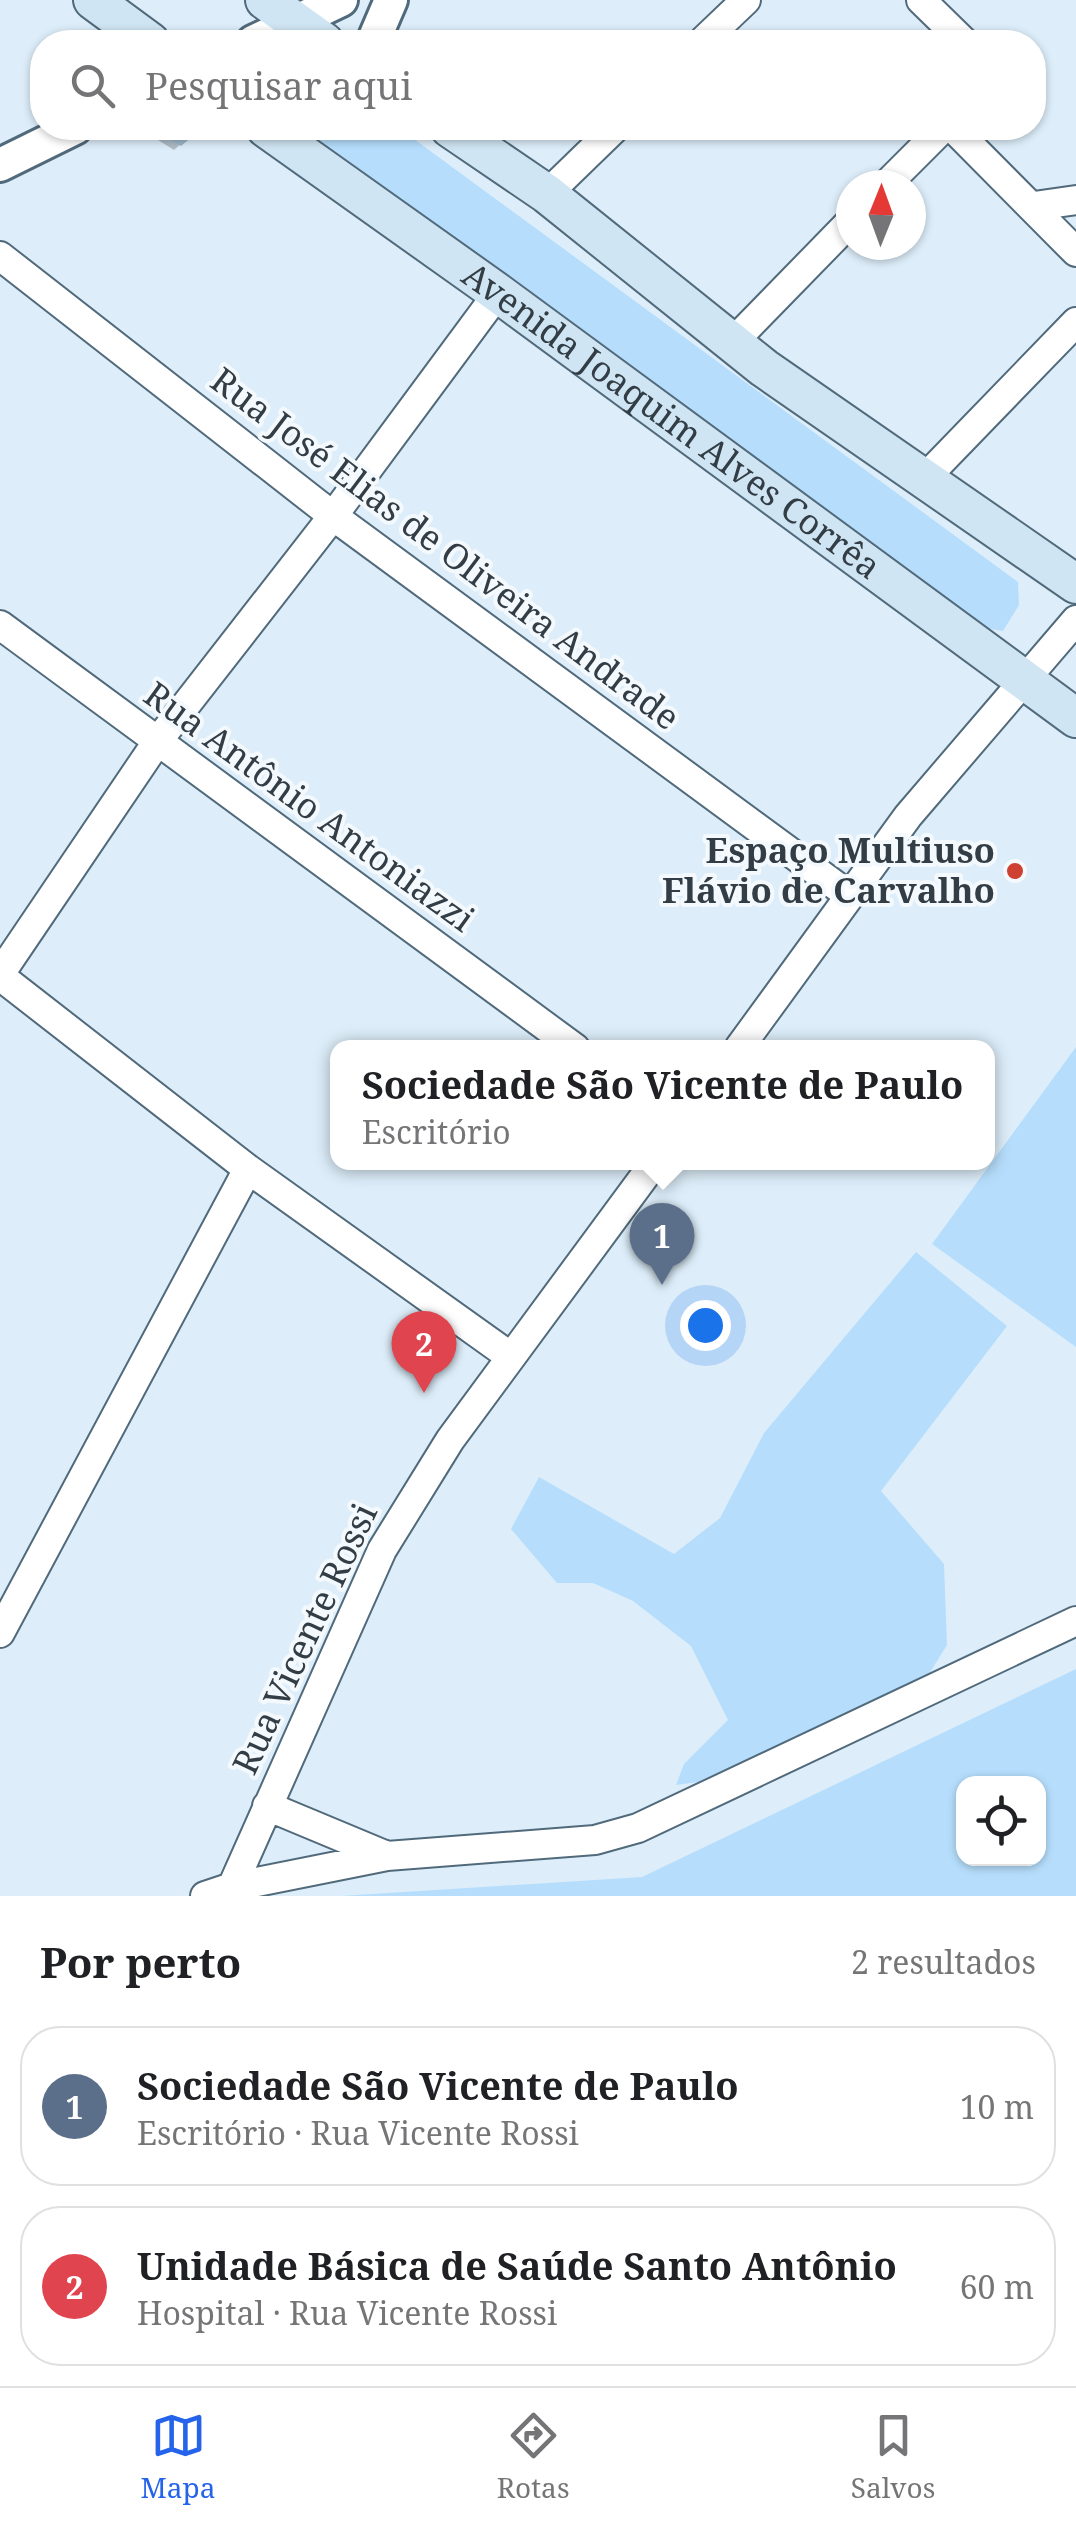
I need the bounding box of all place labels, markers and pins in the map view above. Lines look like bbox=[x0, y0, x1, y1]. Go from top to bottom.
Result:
place label: Espaço Multiuso Flávio de Carvalho bbox=[662, 826, 995, 913]
marker: Espaço Multiuso Flávio de Carvalho bbox=[1004, 860, 1026, 882]
pin: 1 bbox=[630, 1202, 694, 1285]
pin: 2 bbox=[392, 1310, 456, 1393]

